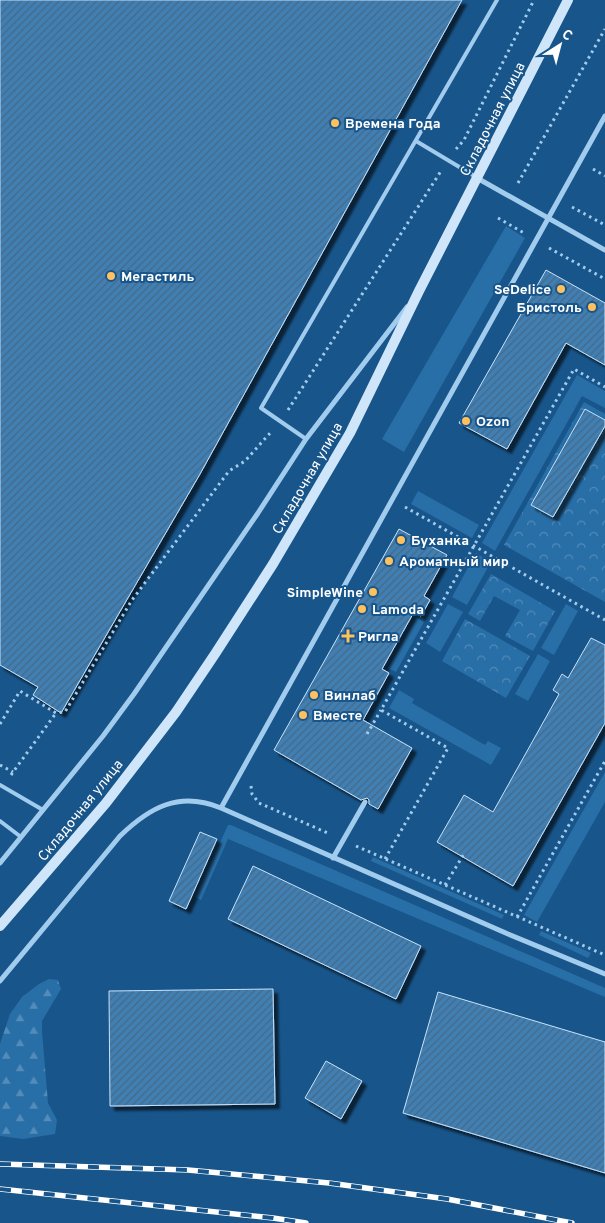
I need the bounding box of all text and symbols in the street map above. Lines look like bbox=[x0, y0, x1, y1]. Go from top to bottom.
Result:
north arrow bbox=[535, 20, 585, 70]
text: С bbox=[558, 26, 575, 45]
street label: Складочная улица bbox=[457, 60, 529, 180]
place label: Времена Года bbox=[345, 116, 441, 133]
marker: Времена Года bbox=[329, 117, 341, 129]
place label: Мегастиль bbox=[121, 269, 194, 286]
marker: Мегастиль bbox=[105, 270, 117, 282]
place label: SeDelice bbox=[494, 282, 551, 299]
marker: SeDelice bbox=[555, 283, 567, 295]
place label: Бристоль bbox=[516, 300, 582, 317]
marker: Бристоль bbox=[586, 301, 598, 313]
place label: Ozon bbox=[476, 414, 509, 431]
marker: Ozon bbox=[460, 415, 472, 427]
street label: Складочная улица bbox=[269, 420, 347, 538]
place label: Буханка bbox=[411, 533, 469, 550]
marker: Буханка bbox=[395, 534, 407, 546]
place label: Ароматный мир bbox=[399, 554, 509, 571]
marker: Ароматный мир bbox=[383, 555, 395, 567]
place label: SimpleWine bbox=[287, 585, 363, 602]
marker: SimpleWine bbox=[367, 586, 379, 598]
place label: Lamoda bbox=[372, 602, 424, 619]
marker: Lamoda bbox=[356, 603, 368, 615]
place label: Ригла bbox=[358, 629, 399, 646]
marker: Ригла bbox=[342, 630, 354, 642]
place label: Винлаб bbox=[324, 688, 376, 705]
marker: Винлаб bbox=[308, 689, 320, 701]
place label: Вместе bbox=[313, 708, 363, 725]
marker: Вместе bbox=[297, 709, 309, 721]
street label: Складочная улица bbox=[35, 757, 127, 865]

